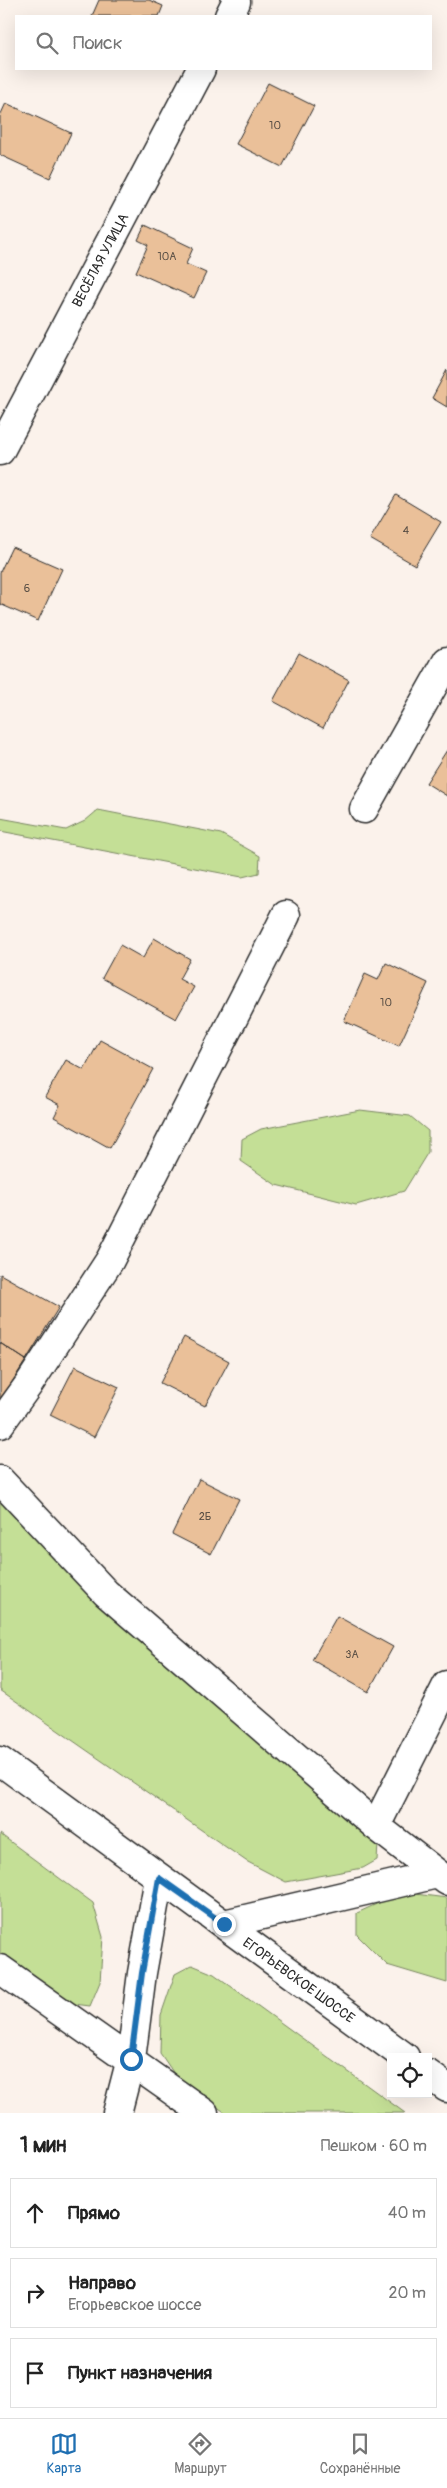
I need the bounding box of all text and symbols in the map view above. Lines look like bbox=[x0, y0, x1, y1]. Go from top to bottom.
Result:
search box bbox=[15, 15, 432, 70]
icon: search bbox=[33, 29, 61, 57]
text: Поиск bbox=[73, 31, 123, 55]
house number: 10 bbox=[269, 119, 281, 132]
street label: ВЕСЁЛАЯ УЛИЦА bbox=[69, 210, 132, 310]
house number: 10А bbox=[158, 250, 176, 263]
house number: 4 bbox=[403, 524, 410, 537]
house number: 6 bbox=[24, 582, 30, 595]
house number: 10 bbox=[380, 996, 392, 1009]
house number: 2Б bbox=[199, 1510, 211, 1523]
house number: 3А bbox=[345, 1648, 359, 1661]
route end bbox=[213, 1913, 236, 1936]
street label: ЕГОРЬЕВСКОЕ ШОССЕ bbox=[239, 1934, 358, 2027]
route start bbox=[120, 2048, 143, 2071]
map controls bbox=[387, 2053, 432, 2098]
button: locate bbox=[387, 2053, 432, 2098]
text: 1 мин bbox=[20, 2132, 66, 2159]
text: Пешком · 60 m bbox=[321, 2136, 427, 2156]
icon: ahead bbox=[21, 2199, 49, 2227]
text: Прямо bbox=[68, 2201, 120, 2225]
text: 40 m bbox=[388, 2203, 426, 2223]
text: Направо bbox=[68, 2271, 136, 2295]
icon: right bbox=[21, 2279, 49, 2307]
text: 20 m bbox=[388, 2283, 426, 2303]
text: Егорьевское шоссе bbox=[68, 2295, 201, 2315]
icon: arrive bbox=[21, 2359, 49, 2387]
text: Пункт назначения bbox=[68, 2361, 212, 2385]
tab: Карта bbox=[46, 2430, 81, 2477]
tab: Маршрут bbox=[174, 2430, 227, 2477]
tab: Сохранённые bbox=[320, 2430, 401, 2477]

